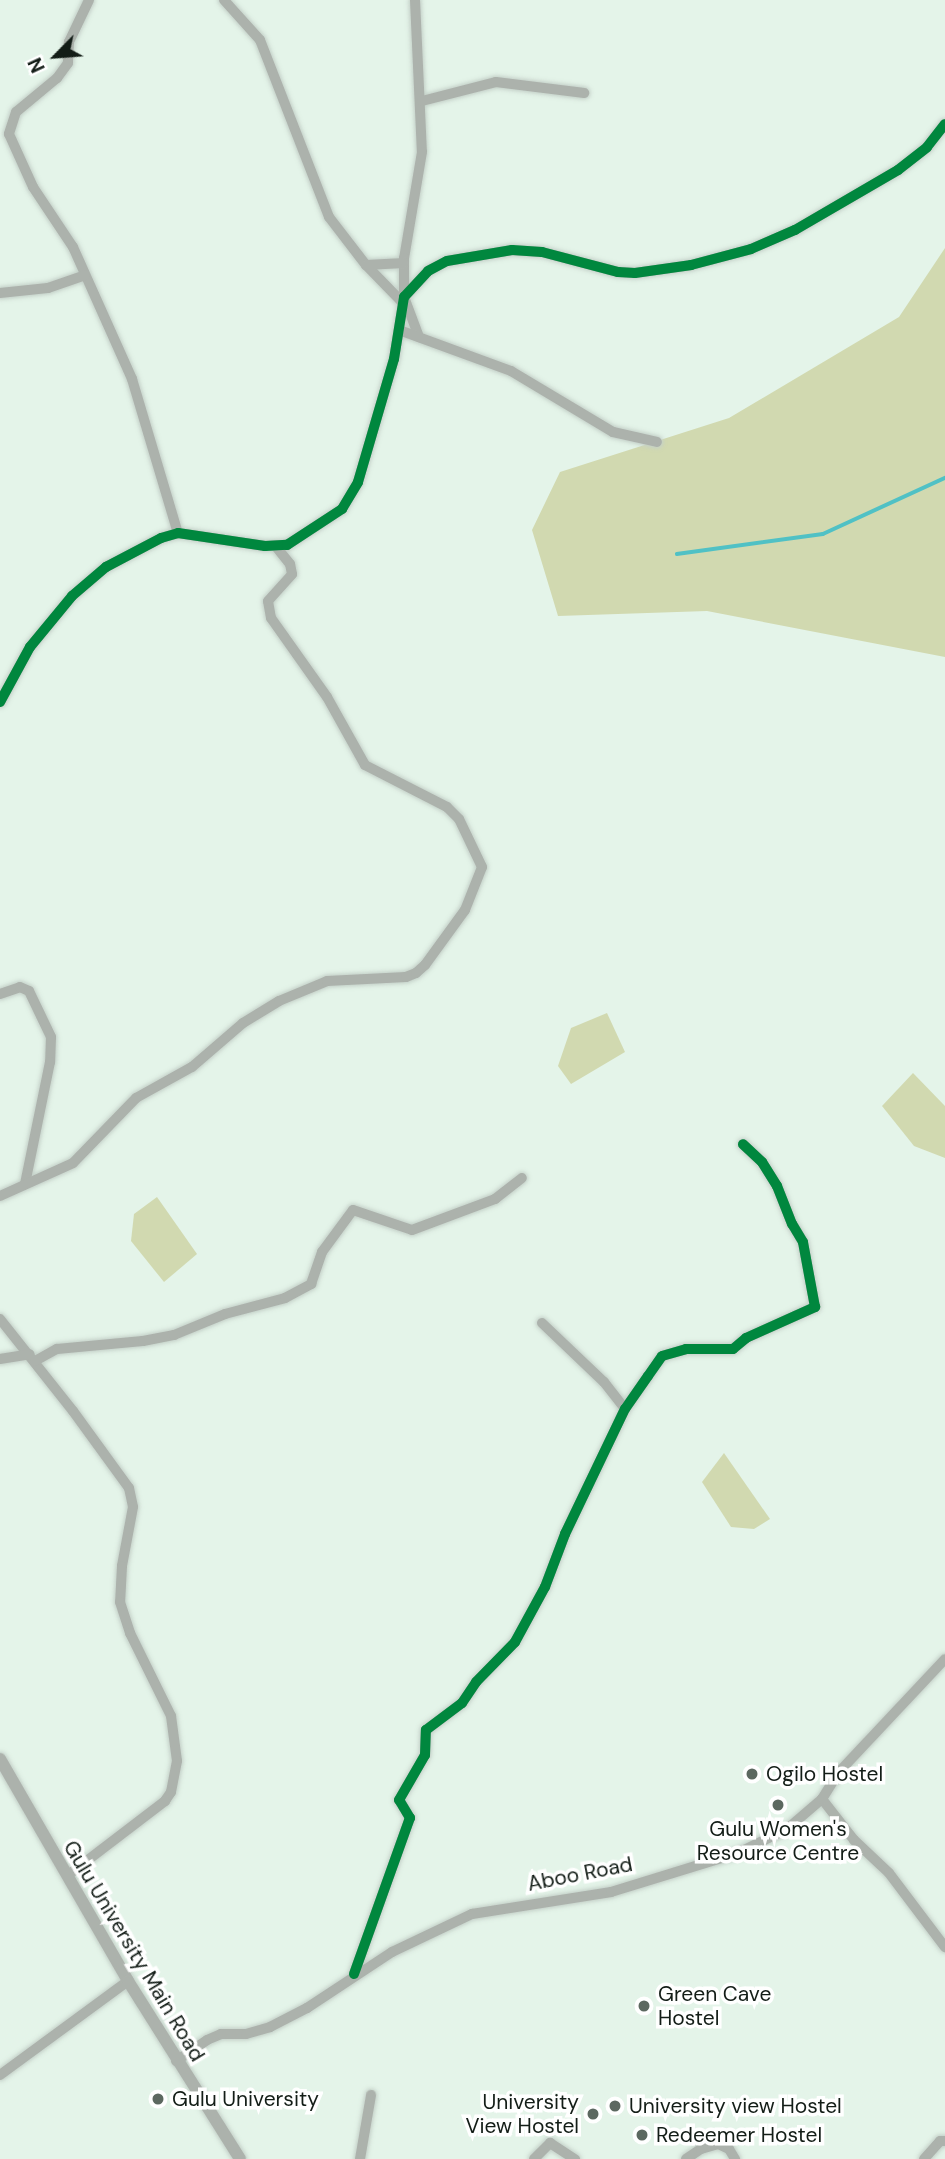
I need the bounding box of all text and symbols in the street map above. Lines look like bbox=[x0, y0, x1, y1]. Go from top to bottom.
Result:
north arrow bbox=[21, 21, 91, 91]
text: N bbox=[22, 54, 51, 77]
place label: Ogilo Hostel bbox=[766, 1761, 883, 1787]
marker: Ogilo Hostel bbox=[744, 1766, 760, 1782]
marker: Gulu Women's Resource Centre bbox=[770, 1797, 786, 1813]
place label: Gulu Women's Resource Centre bbox=[697, 1816, 859, 1866]
street label: Gulu University Main Road bbox=[58, 1836, 210, 2066]
street label: Aboo Road bbox=[525, 1851, 635, 1897]
place label: Green Cave Hostel bbox=[658, 1981, 771, 2031]
marker: Green Cave Hostel bbox=[636, 1998, 652, 2014]
place label: Gulu University bbox=[172, 2086, 319, 2112]
place label: University View Hostel bbox=[465, 2089, 579, 2139]
marker: Gulu University bbox=[150, 2091, 166, 2107]
place label: University view Hostel bbox=[629, 2093, 842, 2119]
marker: University view Hostel bbox=[607, 2098, 623, 2114]
marker: University View Hostel bbox=[585, 2106, 601, 2122]
place label: Redeemer Hostel bbox=[656, 2122, 822, 2148]
marker: Redeemer Hostel bbox=[634, 2127, 650, 2143]

